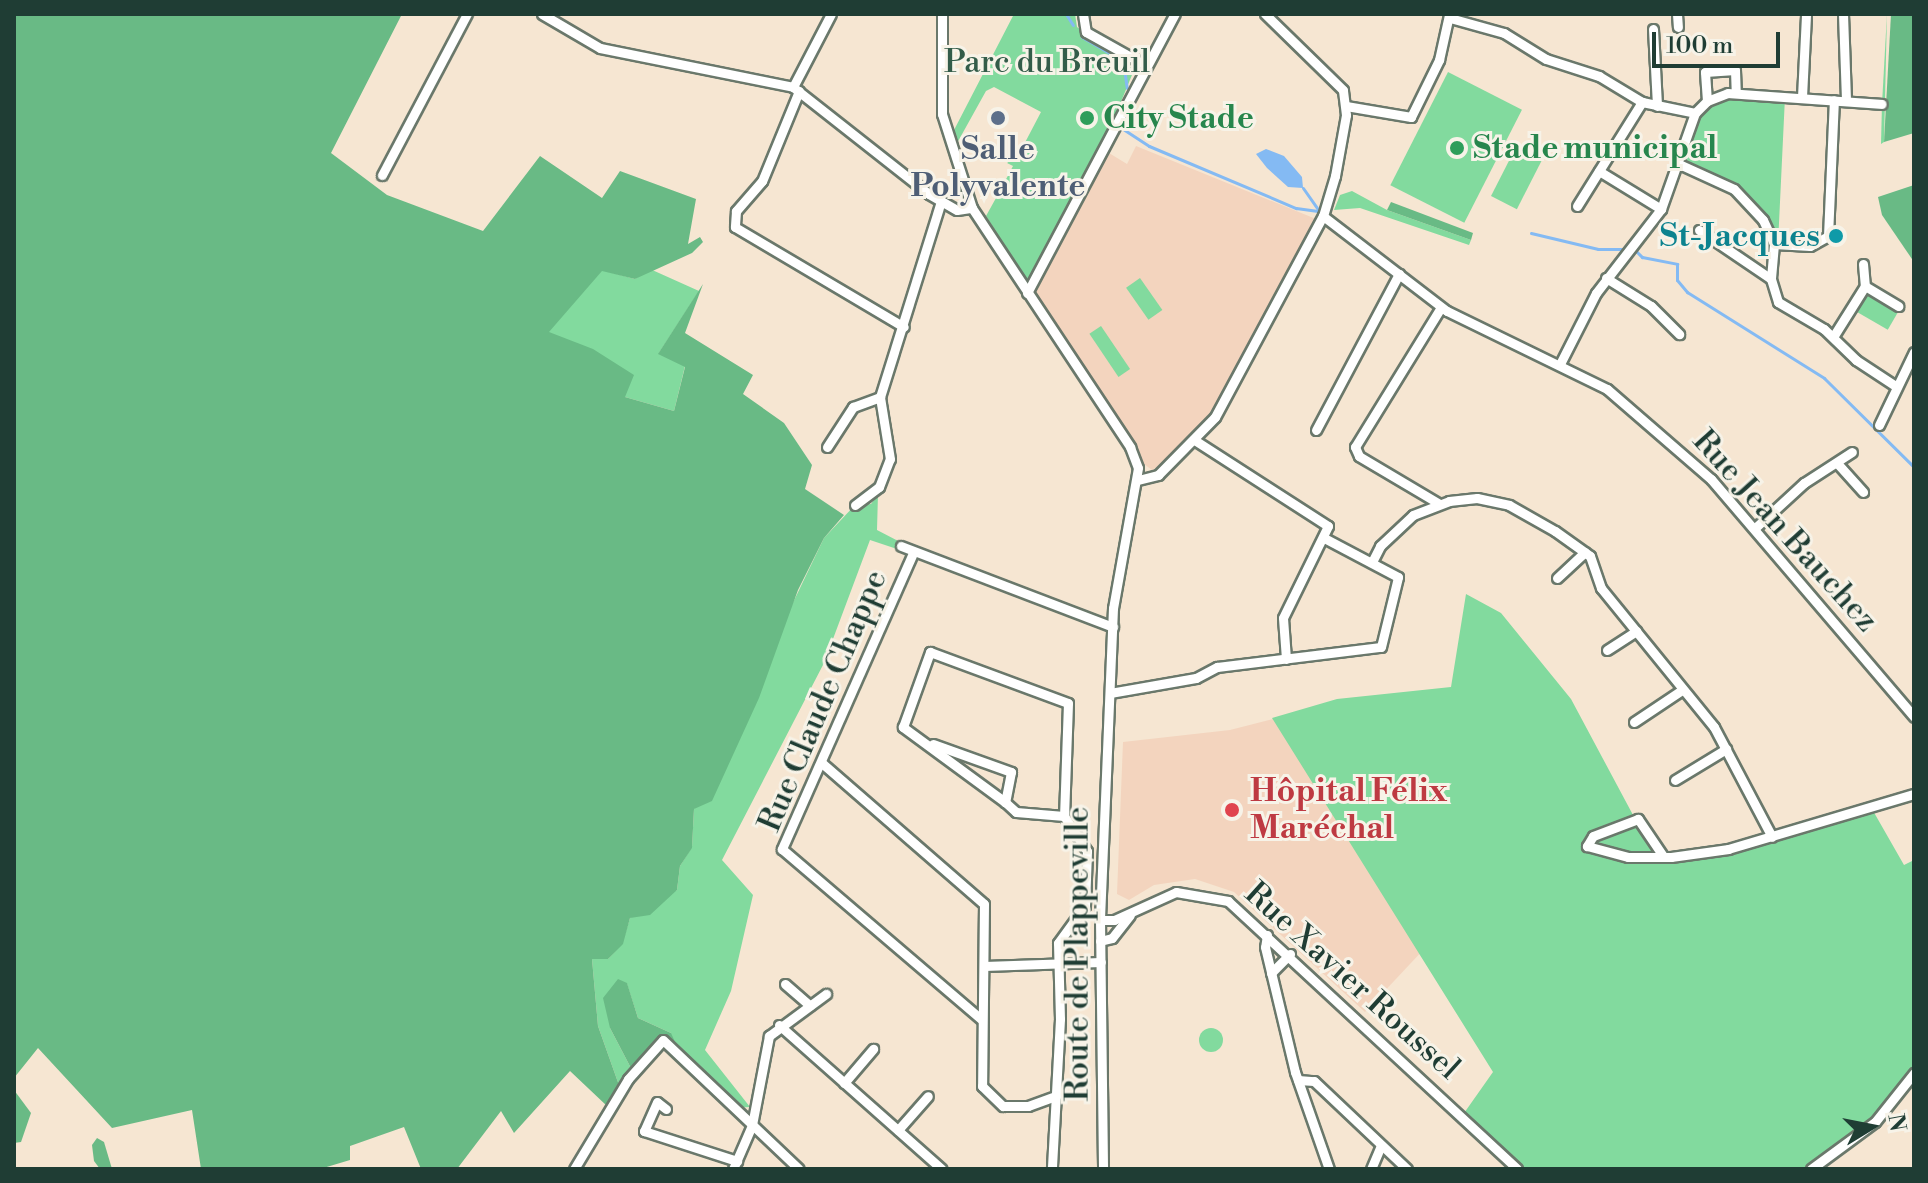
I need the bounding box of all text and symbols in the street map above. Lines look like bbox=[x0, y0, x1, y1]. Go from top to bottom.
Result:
scale bar bbox=[1656, 16, 1784, 66]
text: 100 m bbox=[1666, 31, 1733, 61]
park label: Parc du Breuil bbox=[944, 43, 1150, 81]
place label: City Stade bbox=[1103, 99, 1254, 137]
marker: Salle Polyvalente bbox=[989, 109, 1007, 127]
marker: City Stade bbox=[1078, 109, 1096, 127]
place label: Stade municipal bbox=[1473, 129, 1717, 167]
place label: Salle Polyvalente bbox=[911, 131, 1085, 206]
marker: Stade municipal bbox=[1448, 139, 1466, 157]
place label: St-Jacques bbox=[1660, 217, 1820, 255]
marker: St-Jacques bbox=[1827, 227, 1845, 245]
street label: Rue Jean Bauchez bbox=[1684, 422, 1886, 640]
street label: Rue Claude Chappe bbox=[751, 564, 895, 838]
place label: Hôpital Félix Maréchal bbox=[1250, 773, 1447, 848]
marker: Hôpital Félix Maréchal bbox=[1221, 799, 1243, 821]
street label: Route de Plappeville bbox=[1059, 806, 1097, 1102]
street label: Rue Xavier Roussel bbox=[1236, 874, 1468, 1088]
north arrow bbox=[1832, 1087, 1912, 1167]
text: N bbox=[1881, 1112, 1911, 1134]

